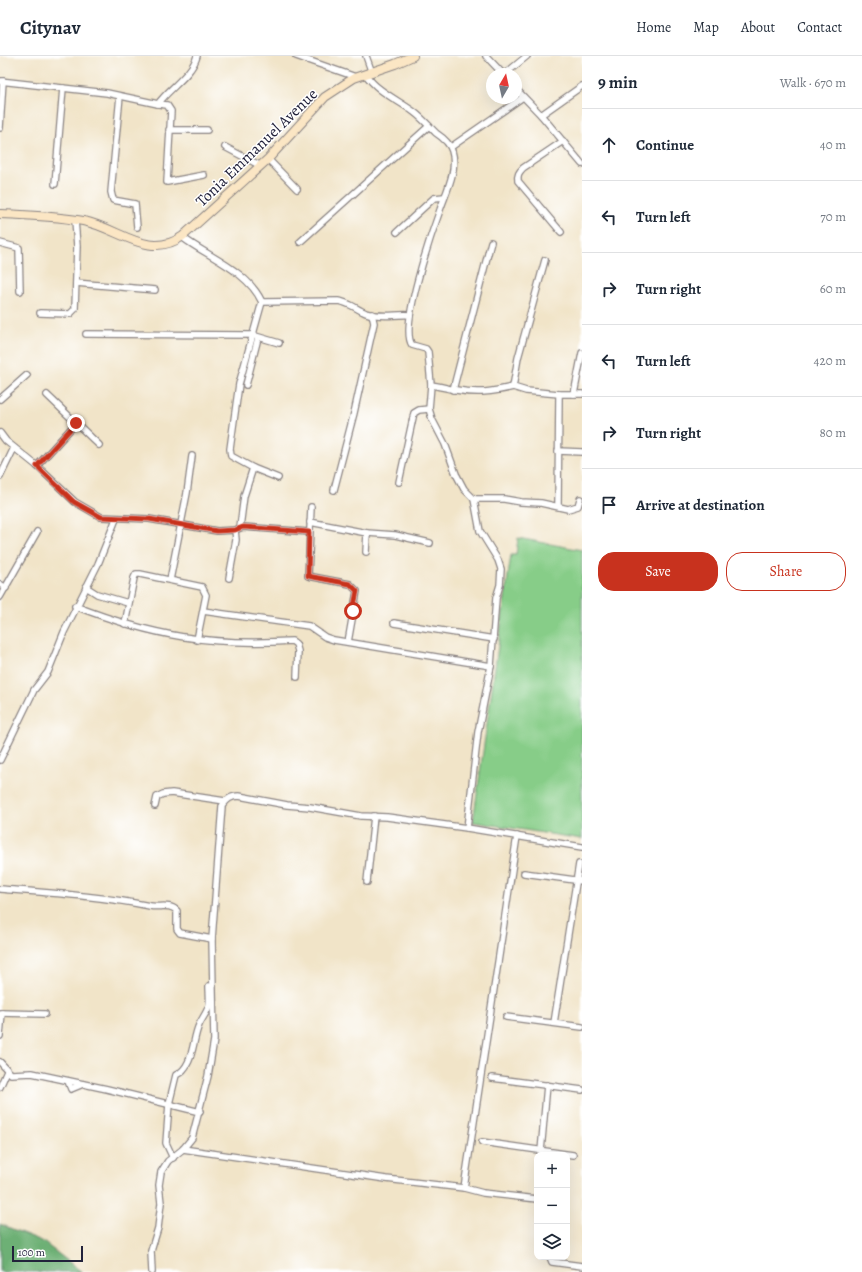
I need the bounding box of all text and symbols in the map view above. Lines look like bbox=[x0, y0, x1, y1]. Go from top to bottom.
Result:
text: Citynav bbox=[20, 15, 81, 41]
text: Home bbox=[636, 18, 671, 37]
text: Map bbox=[693, 18, 719, 37]
text: About bbox=[741, 18, 775, 37]
text: Contact bbox=[797, 18, 842, 37]
north arrow bbox=[486, 68, 522, 104]
text: 9 min bbox=[598, 71, 638, 94]
text: Walk · 670 m bbox=[780, 74, 846, 91]
street label: Tonia Emmanuel Avenue bbox=[191, 84, 323, 212]
icon: ahead bbox=[598, 134, 620, 156]
text: Continue bbox=[636, 135, 694, 155]
text: 40 m bbox=[820, 136, 846, 153]
icon: left bbox=[598, 206, 620, 228]
text: Turn left bbox=[636, 207, 691, 227]
text: 70 m bbox=[820, 208, 846, 225]
icon: right bbox=[598, 278, 620, 300]
text: Turn right bbox=[636, 279, 701, 299]
text: 60 m bbox=[820, 280, 846, 297]
icon: left bbox=[598, 350, 620, 372]
text: Turn left bbox=[636, 351, 691, 371]
text: 420 m bbox=[814, 352, 846, 369]
route end bbox=[67, 414, 85, 432]
icon: right bbox=[598, 422, 620, 444]
text: Turn right bbox=[636, 423, 701, 443]
text: 80 m bbox=[819, 424, 846, 441]
icon: arrive bbox=[598, 494, 620, 516]
text: Arrive at destination bbox=[636, 495, 765, 515]
button: Save bbox=[598, 552, 718, 591]
button: Share bbox=[726, 552, 846, 591]
route start bbox=[344, 602, 362, 620]
map controls bbox=[534, 1152, 570, 1260]
button: + bbox=[534, 1152, 570, 1188]
button: − bbox=[534, 1188, 570, 1224]
button: layers bbox=[534, 1224, 570, 1260]
scale bar bbox=[12, 1244, 83, 1263]
text: 100 m bbox=[18, 1245, 45, 1260]

